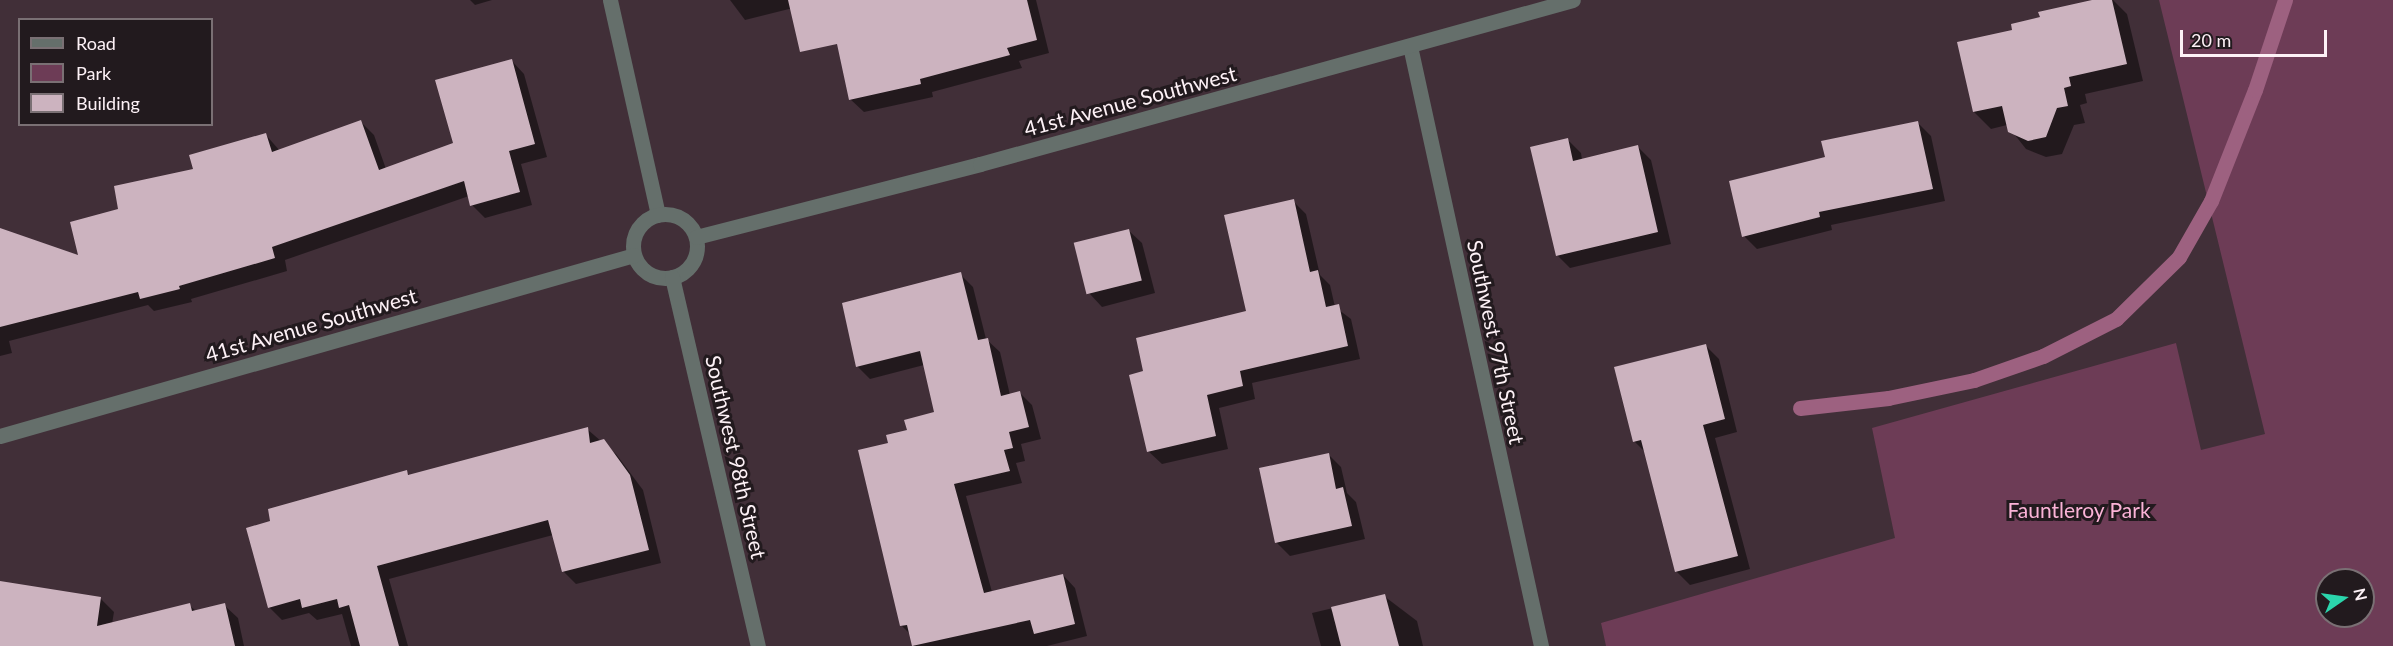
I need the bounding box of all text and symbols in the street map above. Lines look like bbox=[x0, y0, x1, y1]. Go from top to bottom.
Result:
legend bbox=[18, 18, 213, 126]
scale bar bbox=[2183, 18, 2330, 56]
text: 20 m bbox=[2191, 29, 2231, 51]
text: Road bbox=[76, 32, 116, 54]
street label: 41st Avenue Southwest bbox=[1021, 60, 1239, 142]
text: Park bbox=[76, 62, 111, 84]
text: Building bbox=[76, 92, 140, 114]
street label: Southwest 97th Street bbox=[1462, 238, 1530, 446]
street label: 41st Avenue Southwest bbox=[202, 283, 420, 367]
street label: Southwest 98th Street bbox=[700, 353, 772, 561]
park label: Fauntleroy Park bbox=[2007, 497, 2151, 523]
north arrow bbox=[2315, 568, 2375, 628]
text: N bbox=[2350, 586, 2372, 602]

